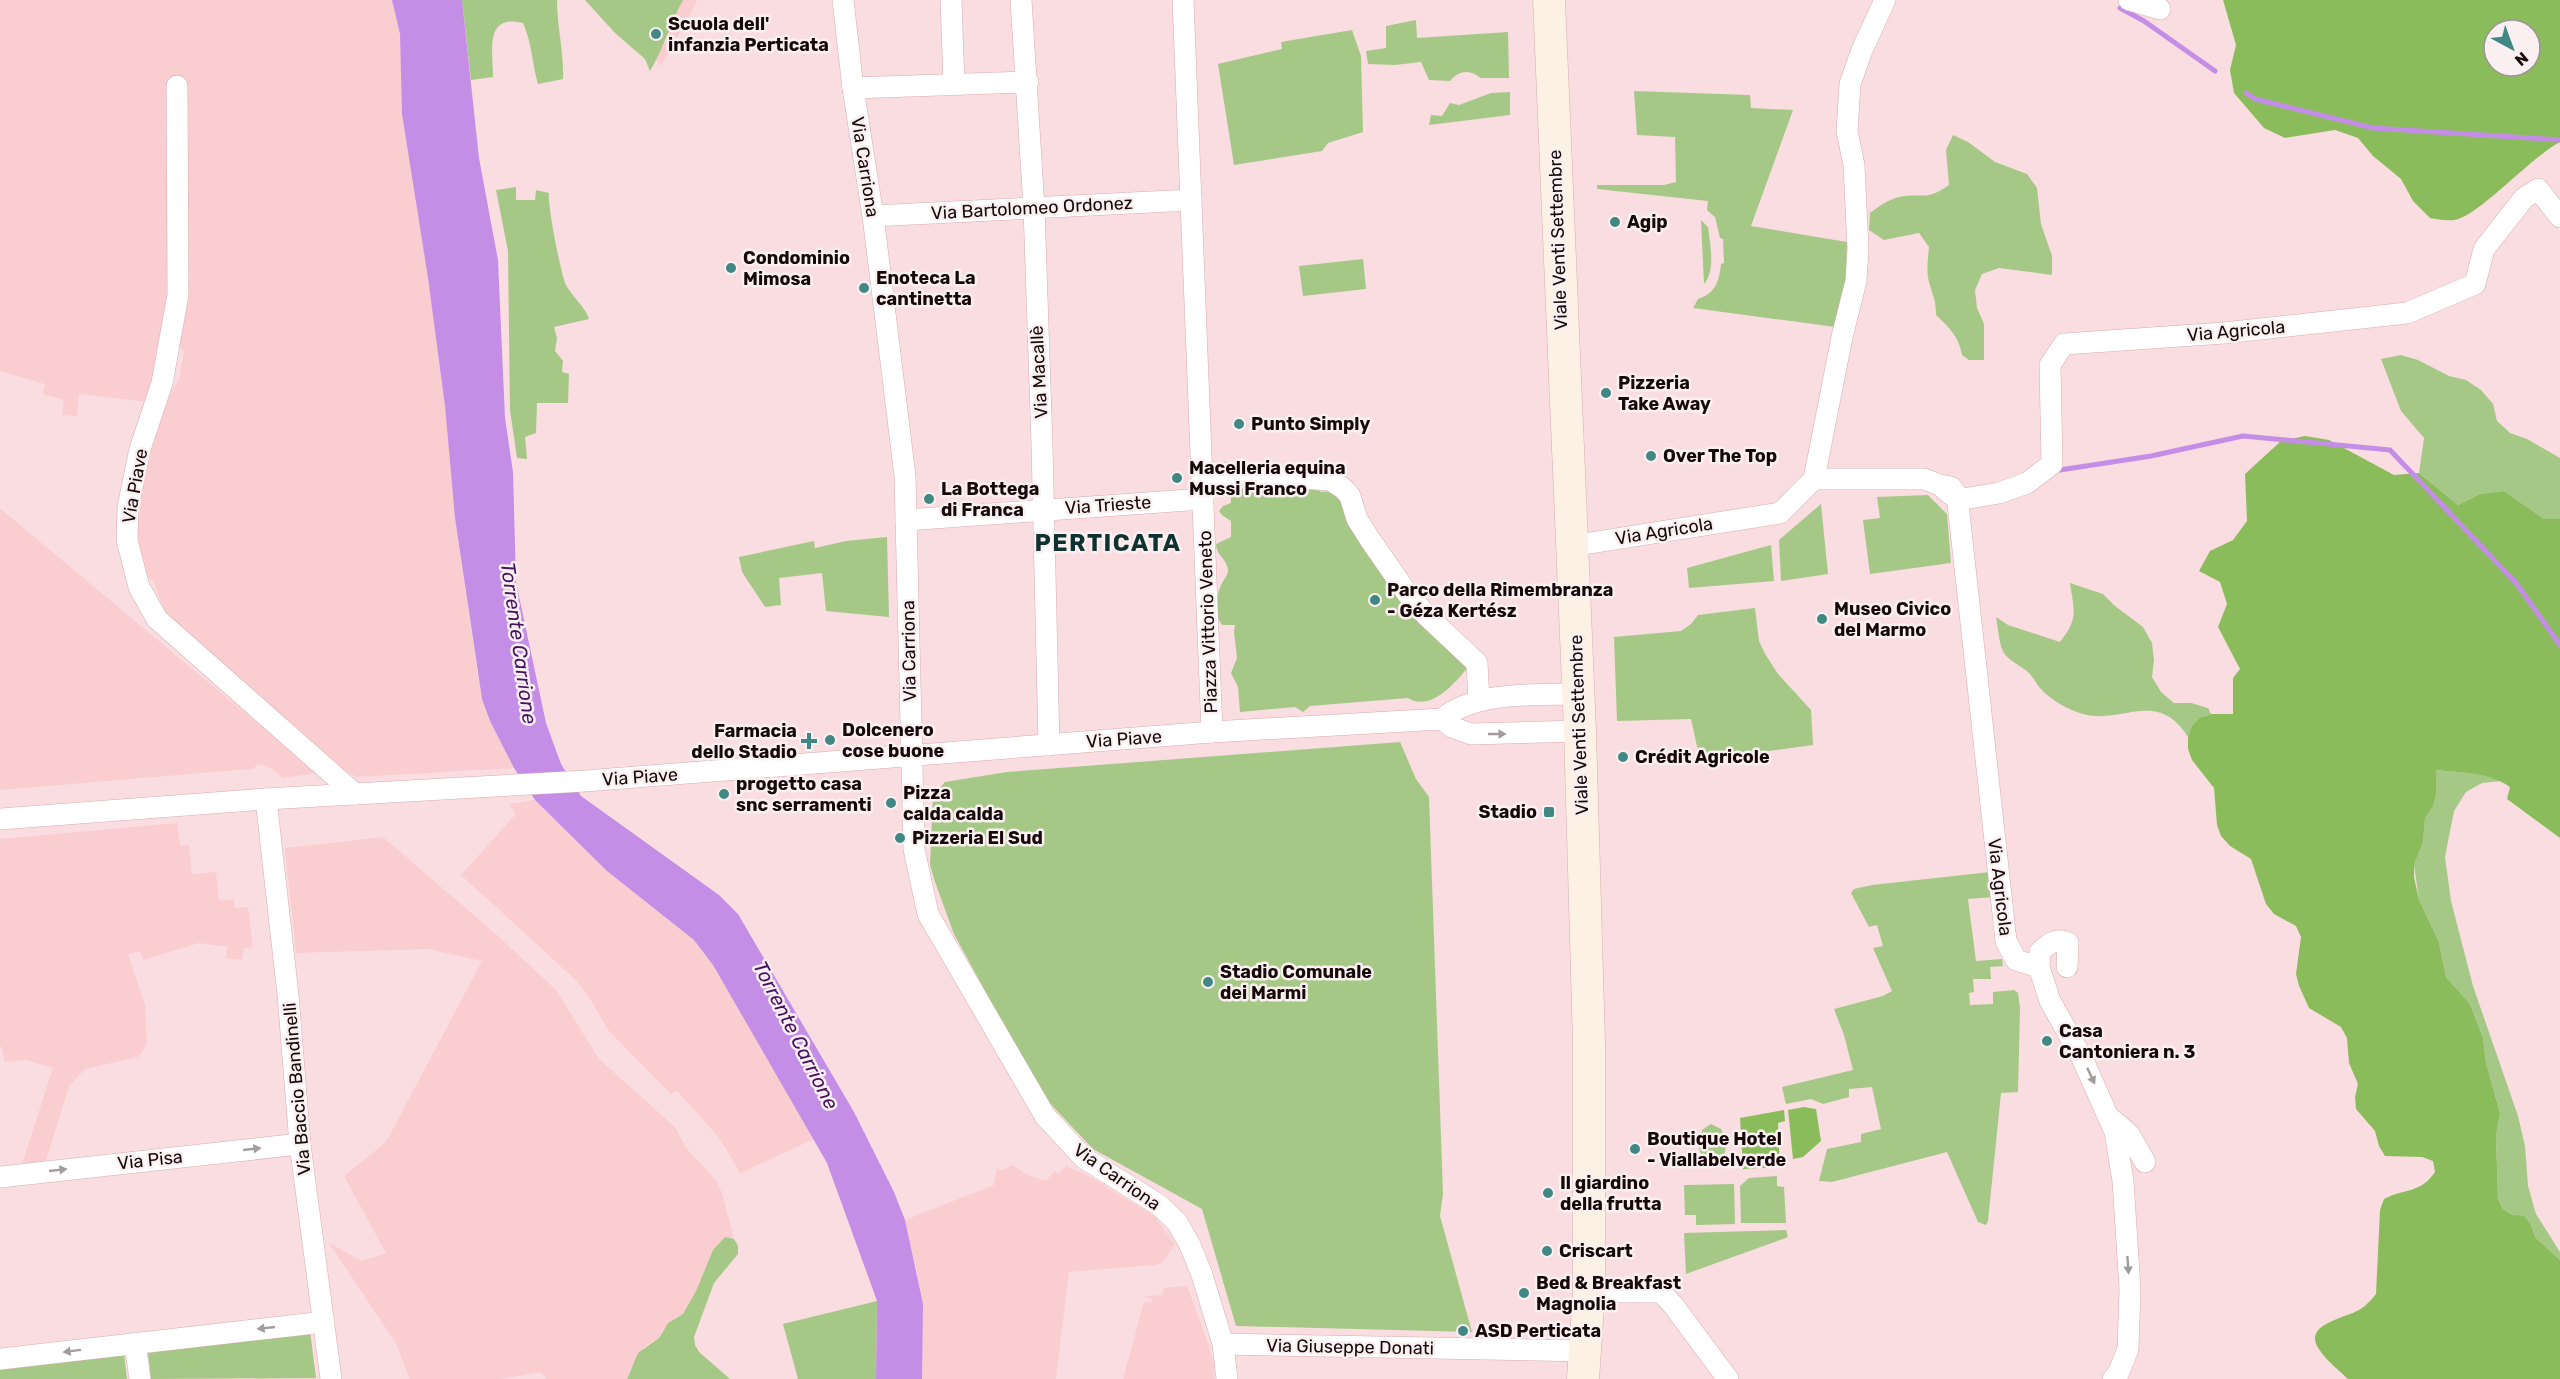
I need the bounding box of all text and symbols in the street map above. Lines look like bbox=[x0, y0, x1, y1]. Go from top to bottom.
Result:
place label: Scuola dell' infanzia Perticata bbox=[668, 13, 829, 56]
north arrow bbox=[2482, 18, 2542, 78]
marker: Scuola dell' infanzia Perticata bbox=[649, 27, 663, 41]
text: N bbox=[2511, 48, 2532, 70]
street label: Via Carriona bbox=[846, 115, 884, 219]
street label: Viale Venti Settembre bbox=[1544, 149, 1572, 331]
street label: Via Bartolomeo Ordonez bbox=[930, 192, 1134, 224]
place label: Agip bbox=[1627, 211, 1668, 233]
marker: Agip bbox=[1608, 215, 1622, 229]
place label: Condominio Mimosa bbox=[743, 247, 850, 290]
marker: Condominio Mimosa bbox=[724, 261, 738, 275]
place label: Enoteca La cantinetta bbox=[876, 267, 976, 310]
marker: Enoteca La cantinetta bbox=[857, 281, 871, 295]
street label: Via Agricola bbox=[2186, 316, 2286, 346]
street label: Via Macallè bbox=[1026, 325, 1052, 419]
place label: Pizzeria Take Away bbox=[1618, 372, 1711, 415]
marker: Pizzeria Take Away bbox=[1599, 386, 1613, 400]
place label: Punto Simply bbox=[1251, 413, 1370, 435]
marker: Punto Simply bbox=[1232, 417, 1246, 431]
place label: Over The Top bbox=[1663, 445, 1777, 467]
street label: Via Piave bbox=[118, 447, 152, 525]
marker: Over The Top bbox=[1644, 449, 1658, 463]
place label: Macelleria equina Mussi Franco bbox=[1189, 457, 1346, 500]
marker: Macelleria equina Mussi Franco bbox=[1170, 471, 1184, 485]
place label: La Bottega di Franca bbox=[941, 478, 1039, 521]
street label: Via Trieste bbox=[1064, 491, 1152, 519]
marker: La Bottega di Franca bbox=[922, 492, 936, 506]
street label: Via Agricola bbox=[1614, 512, 1714, 550]
district label: PERTICATA bbox=[1034, 529, 1182, 557]
street label: Piazza Vittorio Veneto bbox=[1194, 530, 1222, 714]
water label: Torrente Carrione bbox=[496, 561, 542, 725]
place label: Parco della Rimembranza - Géza Kertész bbox=[1387, 579, 1613, 622]
marker: Parco della Rimembranza - Géza Kertész bbox=[1368, 593, 1382, 607]
place label: Museo Civico del Marmo bbox=[1834, 598, 1951, 641]
street label: Via Carriona bbox=[897, 600, 921, 702]
marker: Museo Civico del Marmo bbox=[1815, 612, 1829, 626]
street label: Viale Venti Settembre bbox=[1565, 634, 1593, 816]
place label: Dolcenero cose buone bbox=[842, 719, 945, 762]
place label: Farmacia dello Stadio bbox=[691, 720, 797, 763]
street label: Via Piave bbox=[1085, 725, 1163, 753]
one-way arrow bbox=[1487, 729, 1506, 738]
marker: Dolcenero cose buone bbox=[823, 733, 837, 747]
marker: Farmacia dello Stadio bbox=[802, 734, 816, 748]
place label: Crédit Agricole bbox=[1635, 746, 1770, 768]
marker: Crédit Agricole bbox=[1616, 750, 1630, 764]
street label: Via Piave bbox=[601, 763, 679, 791]
place label: progetto casa snc serramenti bbox=[736, 773, 872, 816]
place label: Pizza calda calda bbox=[903, 782, 1004, 825]
marker: progetto casa snc serramenti bbox=[717, 787, 731, 801]
marker: Pizza calda calda bbox=[884, 796, 898, 810]
place label: Stadio bbox=[1479, 801, 1537, 823]
marker: Stadio bbox=[1542, 805, 1556, 819]
place label: Pizzeria El Sud bbox=[912, 827, 1043, 849]
marker: Pizzeria El Sud bbox=[893, 831, 907, 845]
street label: Via Agricola bbox=[1983, 837, 2017, 937]
water label: Torrente Carrione bbox=[748, 957, 844, 1113]
place label: Stadio Comunale dei Marmi bbox=[1220, 961, 1372, 1004]
marker: Stadio Comunale dei Marmi bbox=[1201, 975, 1215, 989]
street label: Via Baccio Bandinelli bbox=[278, 1002, 316, 1176]
place label: Casa Cantoniera n. 3 bbox=[2059, 1020, 2196, 1063]
marker: Casa Cantoniera n. 3 bbox=[2040, 1034, 2054, 1048]
one-way arrow bbox=[2087, 1068, 2096, 1085]
place label: Boutique Hotel - Viallabelverde bbox=[1647, 1128, 1787, 1171]
street label: Via Carriona bbox=[1069, 1139, 1165, 1215]
marker: Boutique Hotel - Viallabelverde bbox=[1628, 1142, 1642, 1156]
one-way arrow bbox=[243, 1144, 262, 1154]
street label: Via Pisa bbox=[116, 1146, 184, 1174]
one-way arrow bbox=[49, 1165, 68, 1175]
place label: Il giardino della frutta bbox=[1560, 1172, 1662, 1215]
marker: Il giardino della frutta bbox=[1541, 1186, 1555, 1200]
place label: Criscart bbox=[1559, 1240, 1633, 1262]
marker: Criscart bbox=[1540, 1244, 1554, 1258]
one-way arrow bbox=[2124, 1256, 2133, 1275]
place label: Bed & Breakfast Magnolia bbox=[1536, 1272, 1681, 1315]
marker: Bed & Breakfast Magnolia bbox=[1517, 1286, 1531, 1300]
place label: ASD Perticata bbox=[1475, 1320, 1601, 1342]
one-way arrow bbox=[256, 1324, 275, 1333]
marker: ASD Perticata bbox=[1456, 1324, 1470, 1338]
street label: Via Giuseppe Donati bbox=[1266, 1335, 1434, 1359]
one-way arrow bbox=[62, 1346, 81, 1356]

